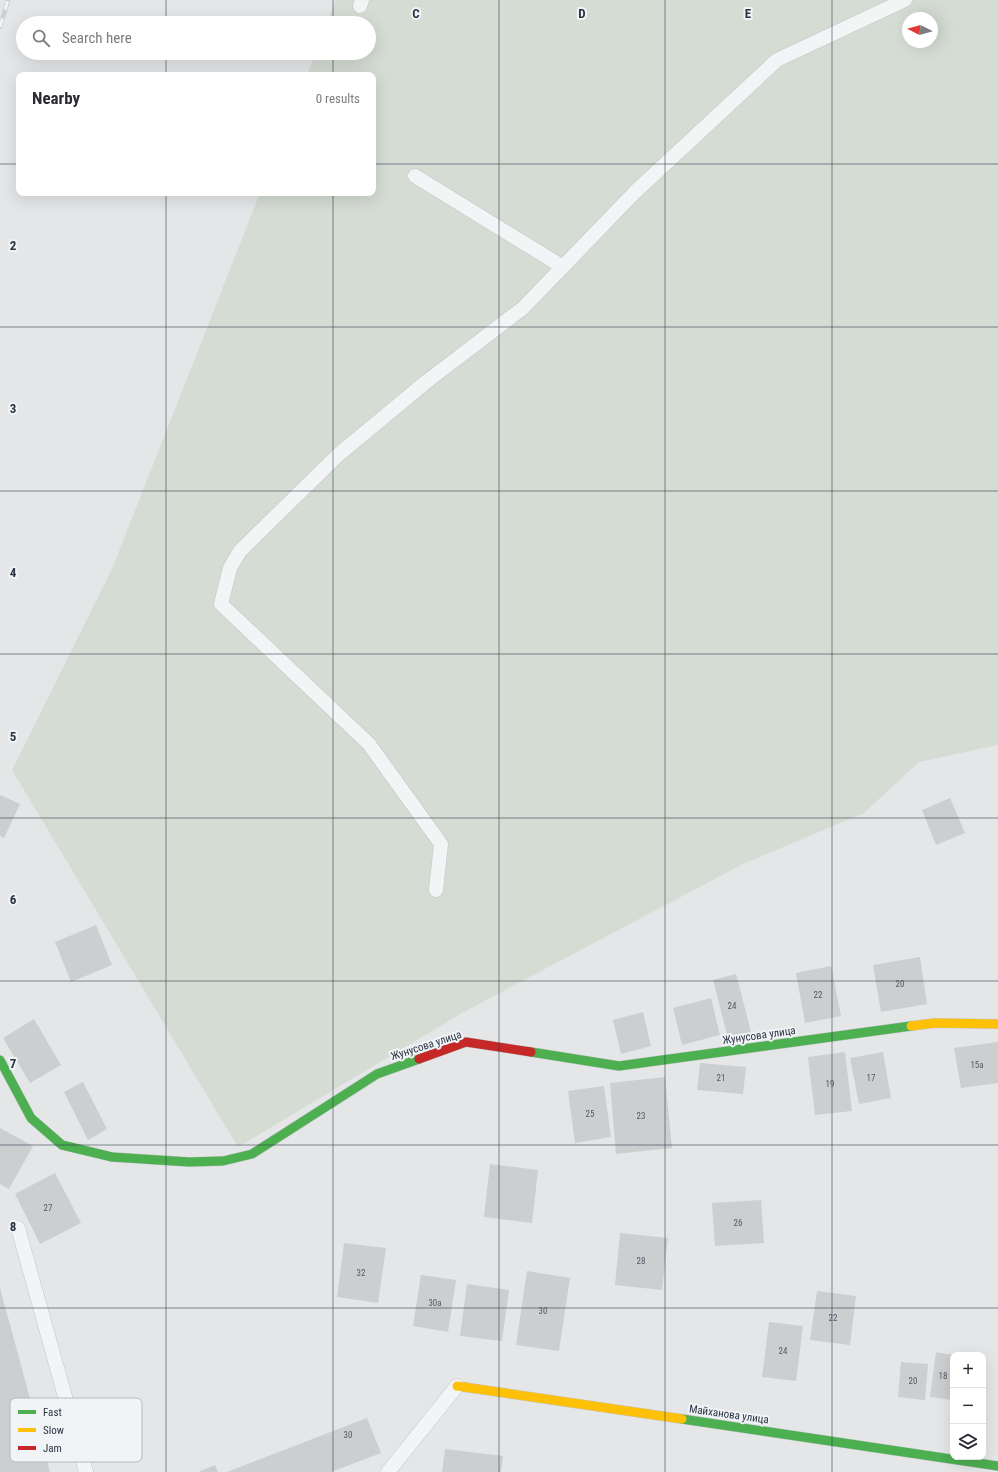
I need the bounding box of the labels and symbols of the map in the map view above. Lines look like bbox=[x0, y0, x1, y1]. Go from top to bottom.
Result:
text: C bbox=[412, 6, 420, 21]
text: D bbox=[578, 6, 586, 21]
text: E bbox=[745, 6, 752, 21]
north arrow bbox=[902, 12, 938, 48]
text: 2 bbox=[10, 238, 17, 253]
text: 3 bbox=[10, 401, 16, 416]
text: 4 bbox=[10, 565, 17, 580]
text: 5 bbox=[10, 729, 17, 744]
text: 6 bbox=[10, 892, 17, 907]
house number: 20 bbox=[896, 979, 904, 989]
house number: 22 bbox=[814, 990, 823, 1000]
house number: 24 bbox=[728, 1001, 737, 1011]
street label: Жунусова улица bbox=[722, 1024, 797, 1047]
street label: Жунусова улица bbox=[389, 1028, 463, 1063]
text: 7 bbox=[10, 1056, 17, 1071]
house number: 15а bbox=[970, 1060, 984, 1070]
house number: 21 bbox=[717, 1073, 725, 1083]
house number: 17 bbox=[867, 1073, 876, 1083]
house number: 19 bbox=[826, 1079, 834, 1089]
house number: 25 bbox=[586, 1109, 595, 1119]
house number: 23 bbox=[637, 1111, 645, 1121]
house number: 27 bbox=[44, 1203, 53, 1213]
house number: 26 bbox=[734, 1218, 742, 1228]
text: 8 bbox=[10, 1219, 16, 1234]
house number: 28 bbox=[637, 1256, 645, 1266]
house number: 32 bbox=[357, 1268, 366, 1278]
house number: 30а bbox=[428, 1298, 442, 1308]
house number: 30 bbox=[539, 1306, 547, 1316]
house number: 22 bbox=[829, 1313, 838, 1323]
house number: 24 bbox=[779, 1346, 788, 1356]
house number: 18 bbox=[939, 1371, 947, 1381]
house number: 20 bbox=[909, 1376, 917, 1386]
legend bbox=[10, 1398, 142, 1462]
street label: Майханова улица bbox=[688, 1402, 770, 1427]
text: Fast bbox=[43, 1406, 62, 1419]
text: Slow bbox=[43, 1424, 64, 1437]
house number: 30 bbox=[344, 1430, 352, 1440]
text: Jam bbox=[43, 1442, 62, 1455]

